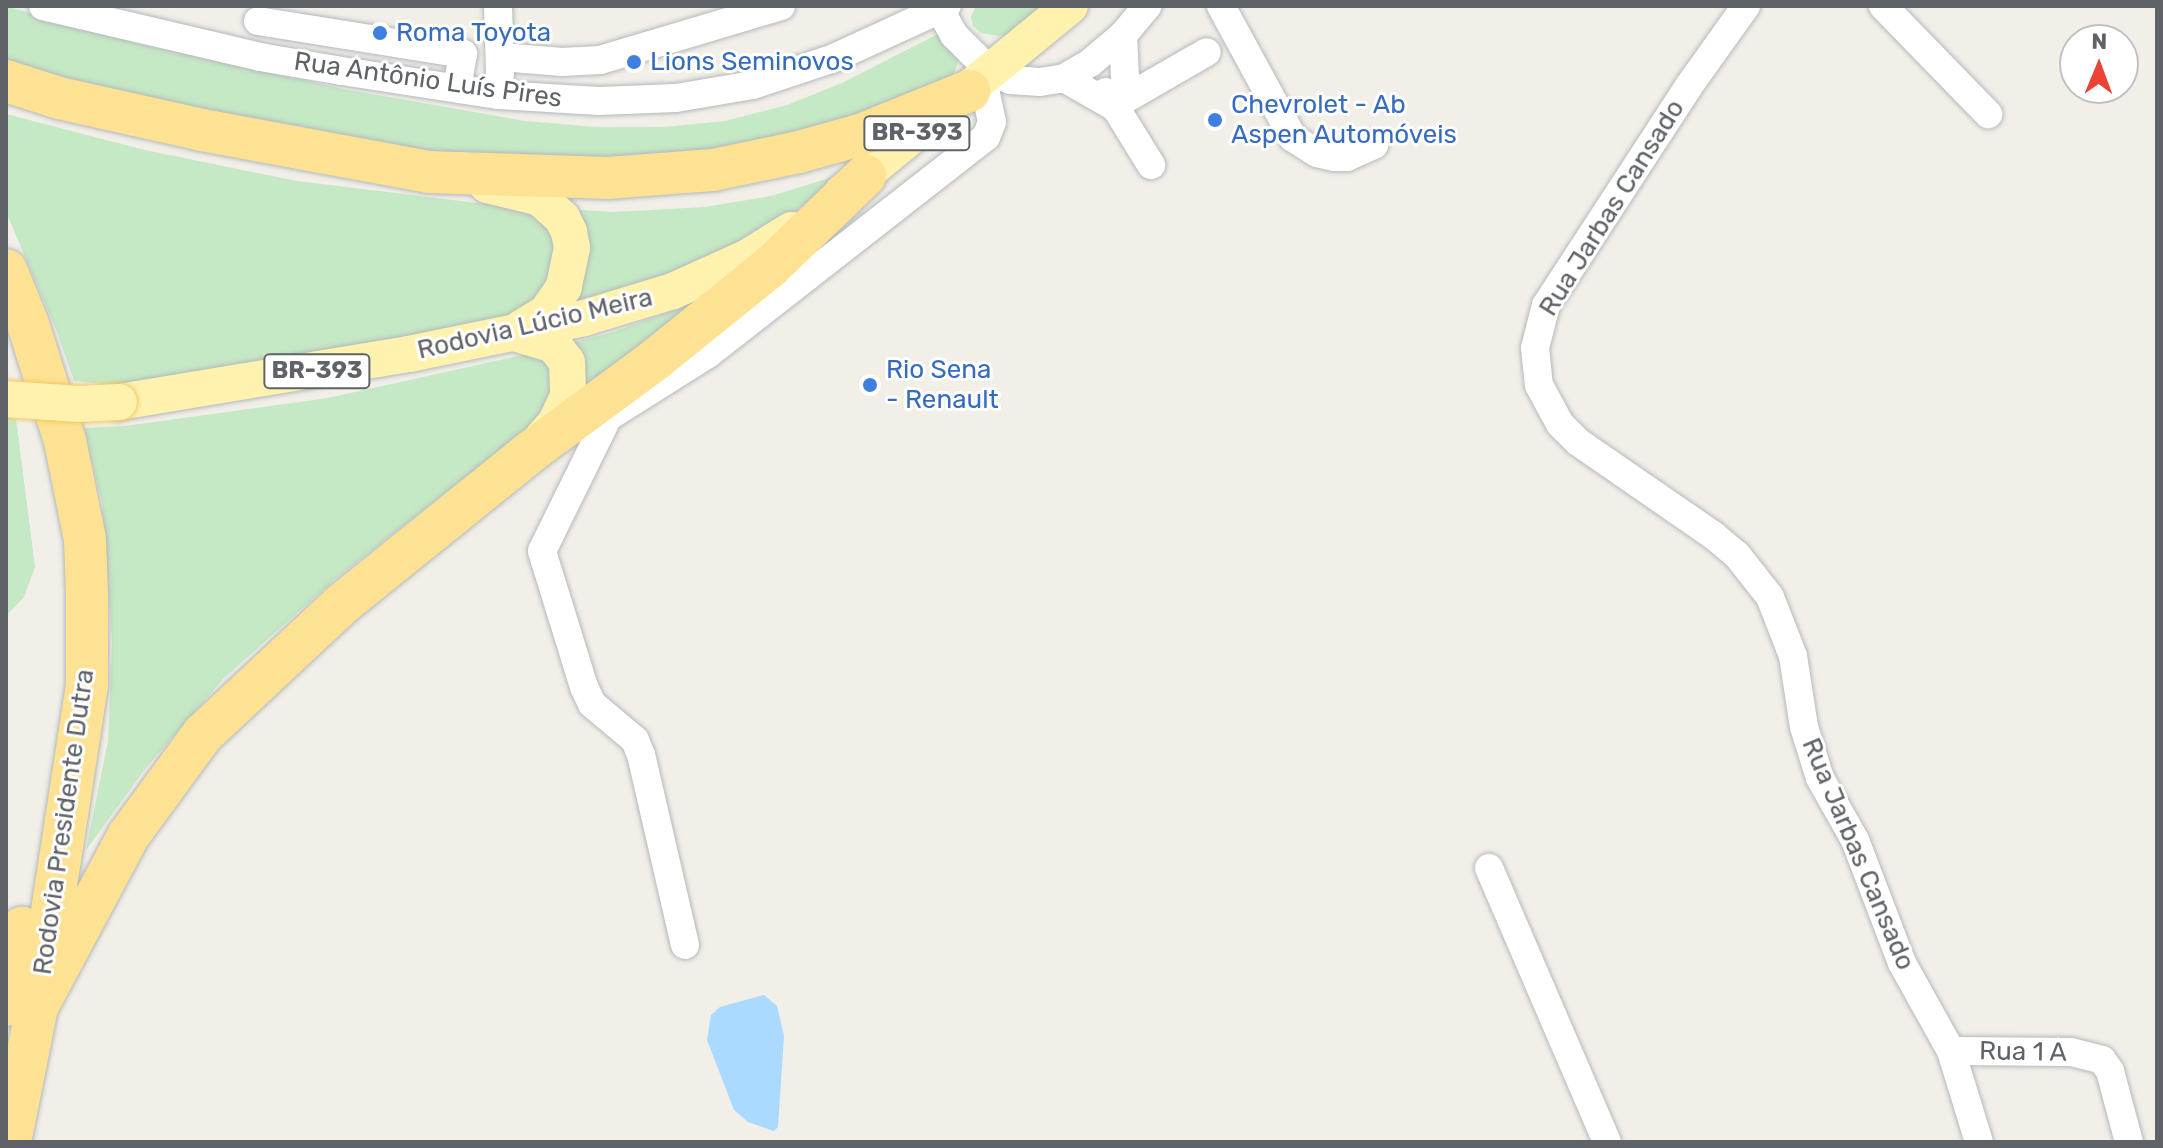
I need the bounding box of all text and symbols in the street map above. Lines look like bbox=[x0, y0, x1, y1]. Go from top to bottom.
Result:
place label: Roma Toyota bbox=[396, 17, 552, 49]
marker: Roma Toyota bbox=[371, 24, 389, 42]
north arrow bbox=[2059, 24, 2139, 104]
text: N bbox=[2091, 28, 2108, 55]
street label: Rua Antônio Luís Pires bbox=[292, 46, 564, 114]
place label: Lions Seminovos bbox=[650, 46, 854, 78]
marker: Lions Seminovos bbox=[625, 53, 643, 71]
place label: Chevrolet - Ab Aspen Automóveis bbox=[1231, 89, 1457, 150]
street label: Rua Jarbas Cansado bbox=[1533, 94, 1691, 322]
marker: Chevrolet - Ab Aspen Automóveis bbox=[1206, 111, 1224, 129]
road number: BR-393 bbox=[863, 113, 971, 153]
street label: Rodovia Lúcio Meira bbox=[414, 282, 656, 366]
road number: BR-393 bbox=[263, 351, 371, 391]
place label: Rio Sena - Renault bbox=[886, 354, 999, 416]
marker: Rio Sena - Renault bbox=[861, 376, 879, 394]
street label: Rodovia Presidente Dutra bbox=[27, 667, 101, 977]
street label: Rua Jarbas Cansado bbox=[1795, 733, 1921, 975]
street label: Rua 1 A bbox=[1979, 1036, 2067, 1068]

